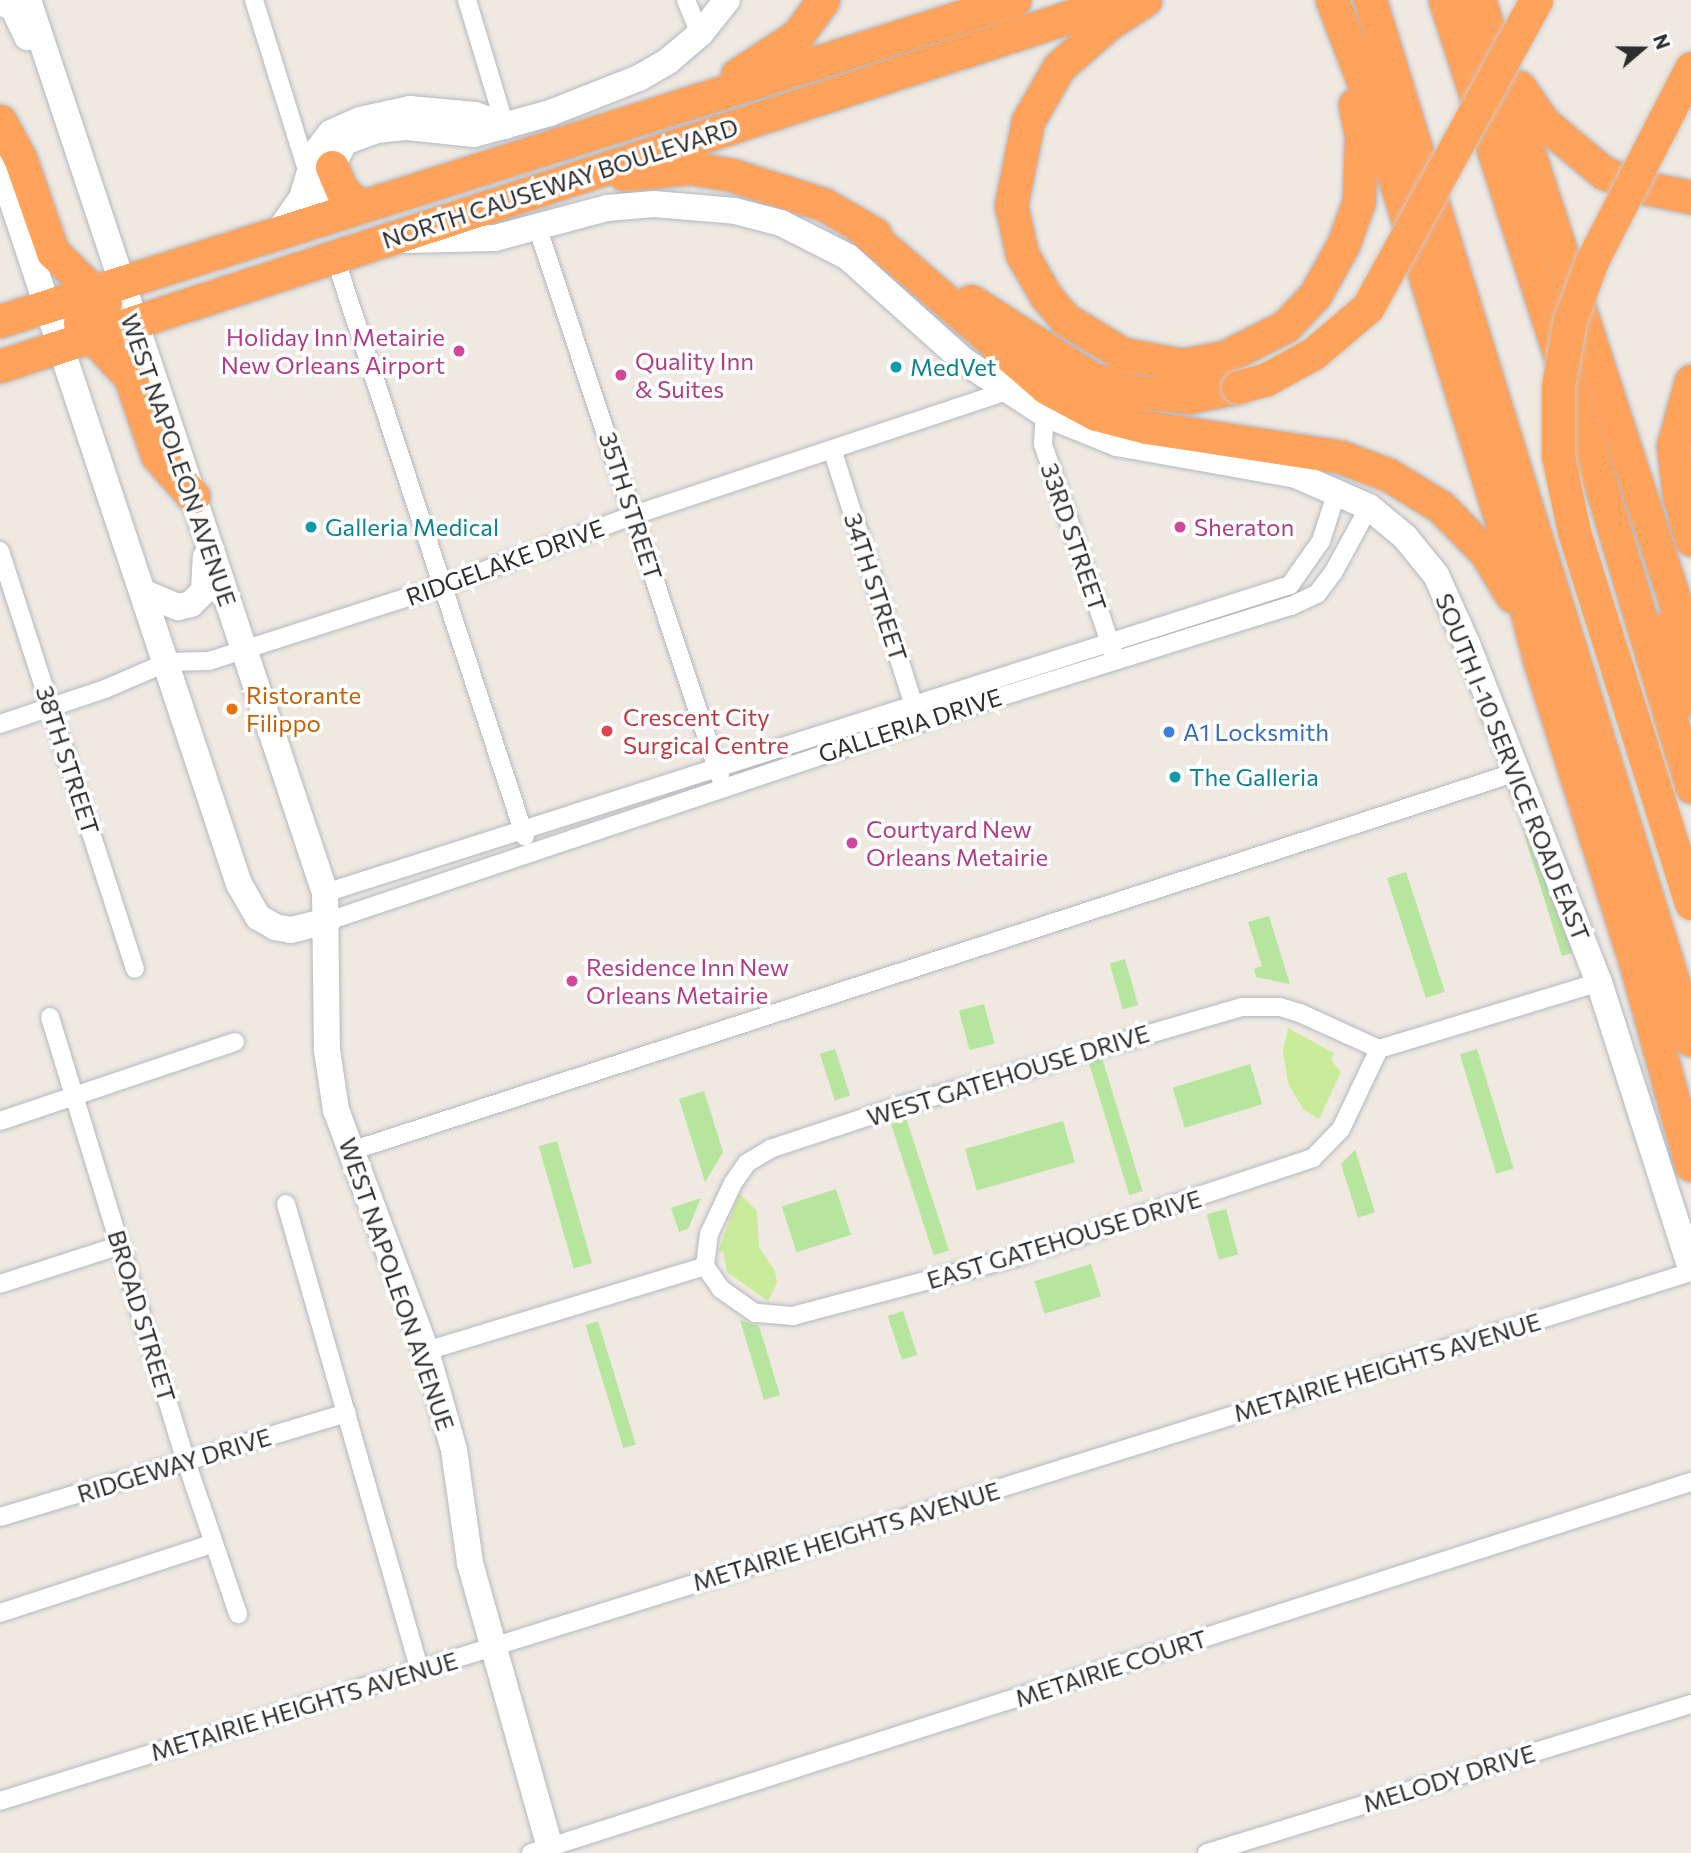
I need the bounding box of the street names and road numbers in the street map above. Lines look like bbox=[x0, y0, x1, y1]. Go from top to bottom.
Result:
street label: NORTH CAUSEWAY BOULEVARD bbox=[378, 112, 742, 254]
street label: WEST NAPOLEON AVENUE bbox=[115, 310, 243, 610]
street label: 35TH STREET bbox=[594, 428, 668, 584]
street label: 33RD STREET bbox=[1035, 459, 1113, 615]
street label: 34TH STREET bbox=[838, 509, 914, 665]
street label: RIDGELAKE DRIVE bbox=[402, 513, 608, 611]
street label: SOUTH I-10 SERVICE ROAD EAST bbox=[1430, 589, 1596, 945]
street label: 38TH STREET bbox=[30, 682, 106, 838]
street label: GALLERIA DRIVE bbox=[815, 682, 1005, 768]
street label: WEST GATEHOUSE DRIVE bbox=[864, 1018, 1152, 1132]
street label: WEST NAPOLEON AVENUE bbox=[333, 1134, 461, 1434]
street label: EAST GATEHOUSE DRIVE bbox=[923, 1183, 1205, 1295]
street label: BROAD STREET bbox=[102, 1227, 182, 1405]
street label: METAIRIE HEIGHTS AVENUE bbox=[1230, 1307, 1544, 1427]
street label: RIDGEWAY DRIVE bbox=[74, 1422, 274, 1508]
street label: METAIRIE HEIGHTS AVENUE bbox=[689, 1476, 1003, 1596]
street label: METAIRIE COURT bbox=[1011, 1623, 1211, 1713]
street label: METAIRIE HEIGHTS AVENUE bbox=[147, 1646, 461, 1766]
street label: MELODY DRIVE bbox=[1360, 1738, 1538, 1818]

